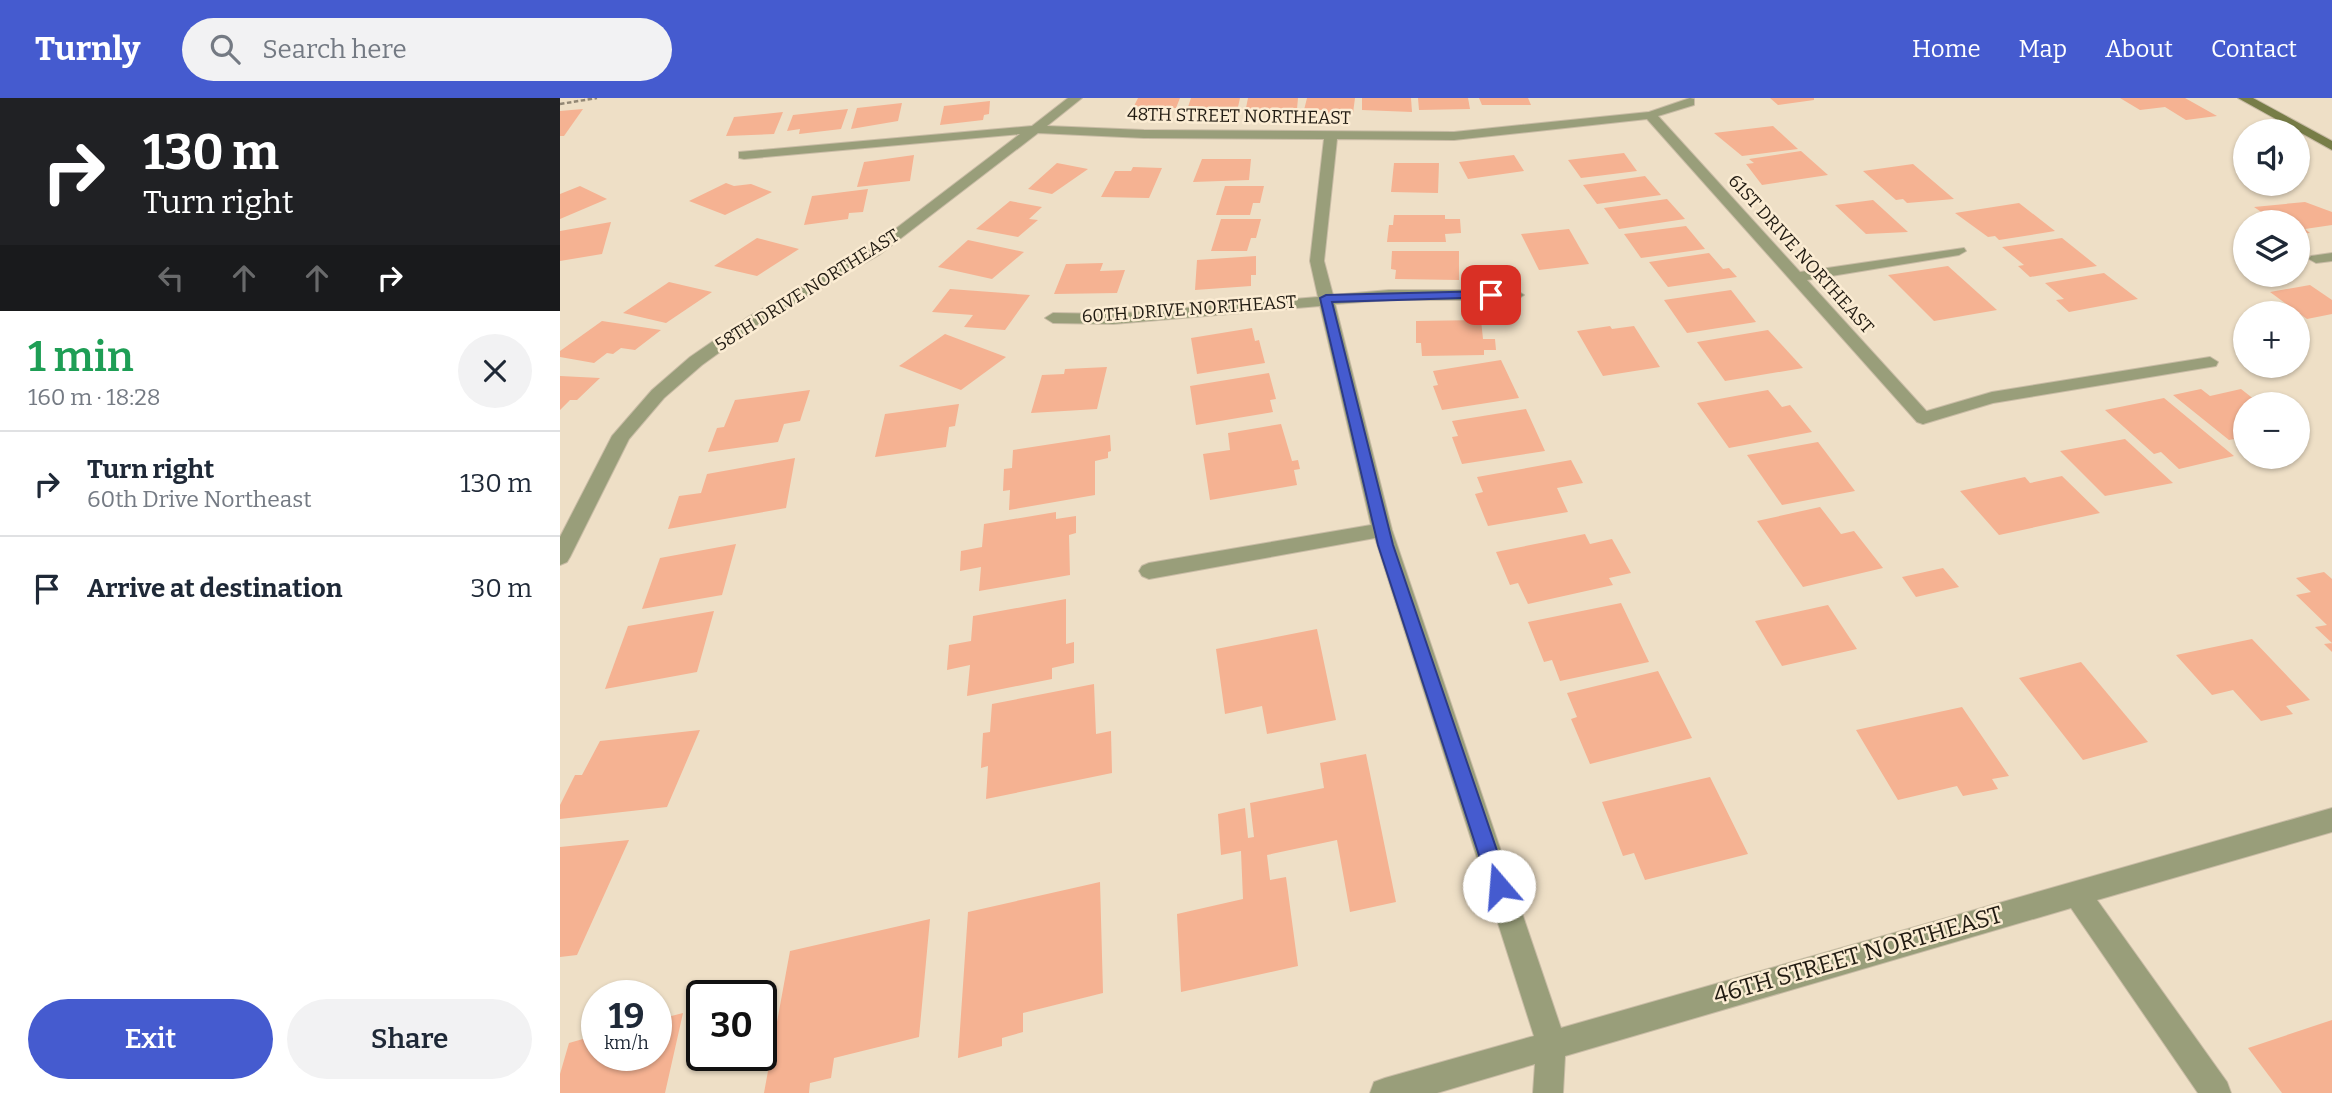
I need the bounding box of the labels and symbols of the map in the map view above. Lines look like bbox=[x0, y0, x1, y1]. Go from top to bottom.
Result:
street label: 48TH STREET NORTHEAST bbox=[1127, 103, 1352, 129]
street label: 61ST DRIVE NORTHEAST bbox=[1724, 170, 1879, 339]
street label: 58TH DRIVE NORTHEAST bbox=[711, 224, 903, 356]
pin bbox=[1461, 265, 1521, 325]
street label: 60TH DRIVE NORTHEAST bbox=[1081, 290, 1297, 327]
position arrow bbox=[1462, 849, 1536, 923]
street label: 46TH STREET NORTHEAST bbox=[1710, 900, 2006, 1010]
speed limit sign: 30 bbox=[686, 980, 777, 1071]

